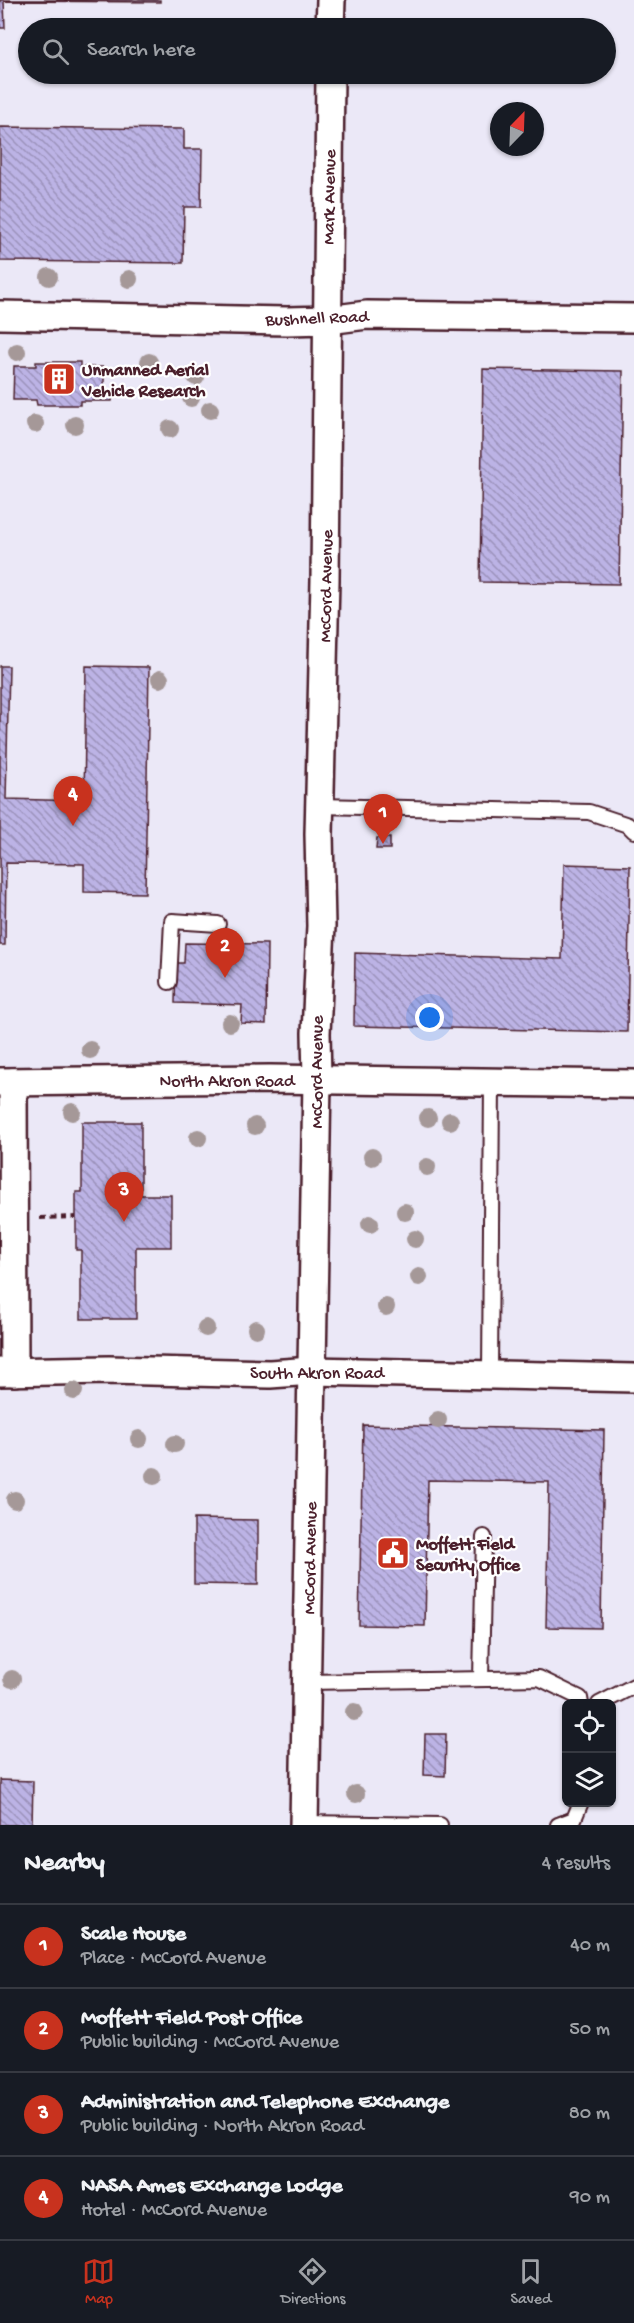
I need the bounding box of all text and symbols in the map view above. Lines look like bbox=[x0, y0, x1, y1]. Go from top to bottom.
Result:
search box bbox=[18, 18, 616, 84]
icon: search bbox=[39, 35, 72, 68]
text: Search here bbox=[87, 38, 195, 64]
north arrow bbox=[490, 102, 544, 156]
street label: Mark Avenue bbox=[319, 149, 342, 245]
street label: Bushnell Road bbox=[264, 307, 371, 332]
building icon: Unmanned Aerial Vehicle Research bbox=[41, 361, 77, 397]
place label: Unmanned Aerial Vehicle Research bbox=[81, 361, 209, 403]
street label: McCord Avenue bbox=[316, 529, 339, 643]
pin: 4 bbox=[54, 776, 92, 826]
pin: 1 bbox=[364, 794, 403, 844]
pin: 2 bbox=[206, 928, 244, 978]
your location bbox=[415, 1003, 444, 1032]
street label: McCord Avenue bbox=[308, 1015, 329, 1129]
street label: North Akron Road bbox=[159, 1072, 296, 1093]
pin: 3 bbox=[104, 1172, 144, 1222]
street label: South Akron Road bbox=[250, 1364, 385, 1385]
street label: McCord Avenue bbox=[300, 1501, 323, 1615]
public building icon: Moffett Field Security Office bbox=[375, 1535, 411, 1571]
place label: Moffett Field Security Office bbox=[416, 1535, 521, 1577]
map controls bbox=[562, 1699, 616, 1807]
button: locate bbox=[562, 1699, 616, 1753]
button: layers bbox=[562, 1753, 616, 1807]
text: Nearby bbox=[24, 1849, 105, 1880]
text: 4 results bbox=[542, 1853, 610, 1876]
text: Scale House bbox=[81, 1922, 186, 1948]
text: 1 bbox=[39, 1935, 48, 1958]
text: 40 m bbox=[570, 1935, 610, 1958]
text: Place · McCord Avenue bbox=[81, 1948, 266, 1971]
text: Moffett Field Post Office bbox=[81, 2006, 302, 2032]
text: 2 bbox=[39, 2019, 48, 2042]
text: 50 m bbox=[569, 2019, 610, 2042]
text: Public building · McCord Avenue bbox=[81, 2032, 339, 2055]
text: Administration and Telephone Exchange bbox=[81, 2090, 449, 2116]
text: 3 bbox=[38, 2103, 49, 2126]
text: 80 m bbox=[569, 2103, 610, 2126]
text: Public building · North Akron Road bbox=[81, 2116, 364, 2139]
text: NASA Ames Exchange Lodge bbox=[81, 2174, 343, 2200]
text: 4 bbox=[39, 2187, 48, 2210]
text: 90 m bbox=[570, 2187, 610, 2210]
text: Hotel · McCord Avenue bbox=[81, 2200, 267, 2223]
tab: Map bbox=[82, 2255, 115, 2310]
tab: Directions bbox=[280, 2255, 346, 2310]
tab: Saved bbox=[510, 2255, 551, 2310]

